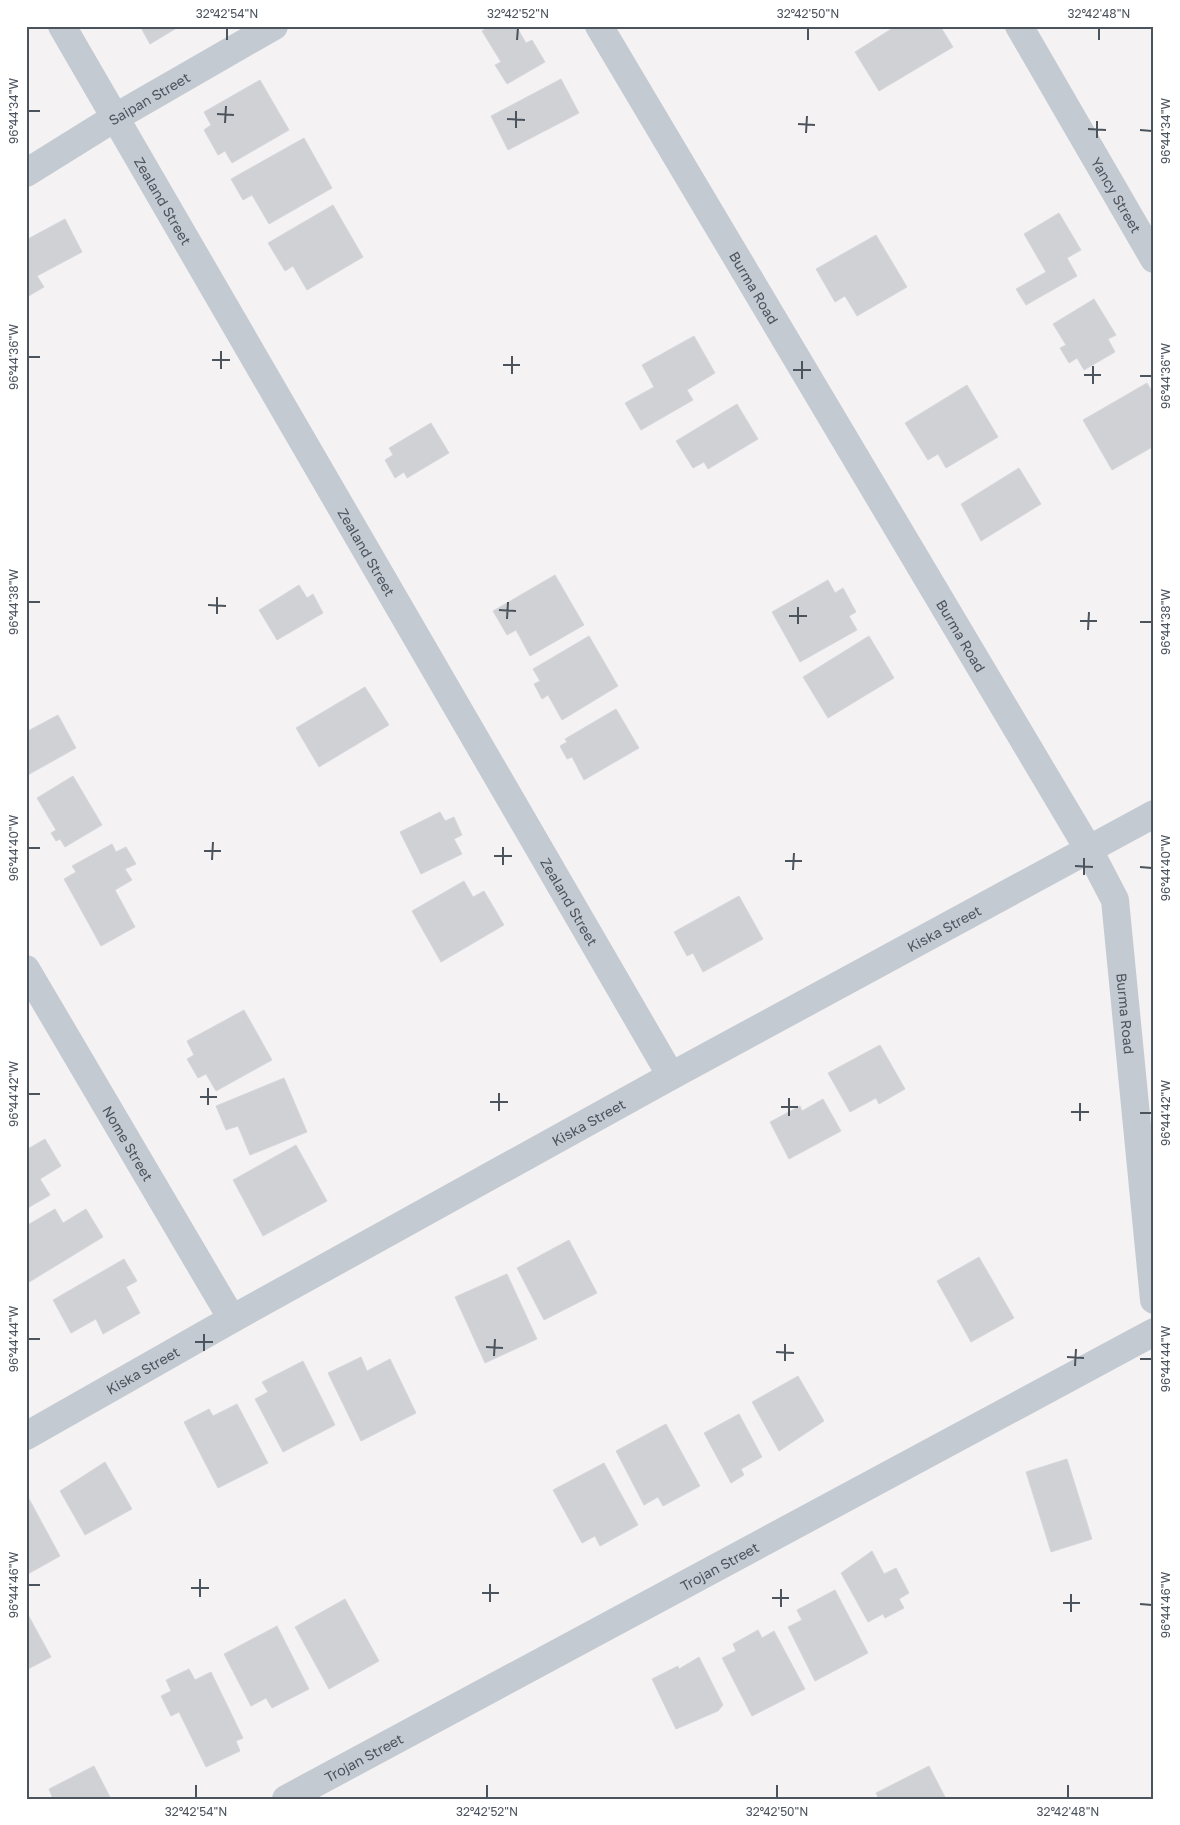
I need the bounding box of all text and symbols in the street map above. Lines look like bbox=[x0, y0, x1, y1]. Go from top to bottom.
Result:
text: 32°42'54"N bbox=[196, 6, 258, 21]
text: 32°42'52"N bbox=[487, 6, 549, 21]
text: 32°42'50"N bbox=[777, 6, 839, 21]
text: 32°42'48"N bbox=[1068, 6, 1130, 21]
street label: Saipan Street bbox=[105, 68, 193, 128]
text: 96°44'34"W bbox=[6, 77, 21, 144]
text: 96°44'34"W bbox=[1158, 97, 1173, 164]
street label: Zealand Street bbox=[131, 154, 195, 248]
street label: Yancy Street bbox=[1088, 154, 1145, 236]
street label: Burma Road bbox=[726, 248, 783, 327]
text: 96°44'36"W bbox=[6, 323, 21, 390]
text: 96°44'36"W bbox=[1158, 342, 1173, 409]
street label: Zealand Street bbox=[335, 505, 399, 599]
text: 96°44'38"W bbox=[6, 568, 21, 635]
text: 96°44'38"W bbox=[1158, 588, 1173, 655]
street label: Burma Road bbox=[933, 596, 990, 675]
text: 96°44'40"W bbox=[6, 814, 21, 881]
text: 96°44'40"W bbox=[1158, 834, 1173, 901]
street label: Zealand Street bbox=[538, 854, 602, 948]
street label: Kiska Street bbox=[904, 901, 984, 955]
street label: Burma Road bbox=[1114, 972, 1138, 1055]
text: 96°44'42"W bbox=[6, 1060, 21, 1127]
text: 96°44'42"W bbox=[1158, 1079, 1173, 1146]
street label: Kiska Street bbox=[548, 1095, 628, 1149]
street label: Nome Street bbox=[100, 1102, 157, 1184]
text: 96°44'44"W bbox=[6, 1305, 21, 1372]
text: 96°44'44"W bbox=[1158, 1325, 1173, 1392]
street label: Kiska Street bbox=[103, 1342, 182, 1397]
street label: Trojan Street bbox=[677, 1538, 761, 1594]
text: 96°44'46"W bbox=[6, 1551, 21, 1618]
text: 96°44'46"W bbox=[1158, 1571, 1173, 1638]
street label: Trojan Street bbox=[321, 1729, 406, 1785]
text: 32°42'54"N bbox=[165, 1804, 227, 1819]
text: 32°42'52"N bbox=[456, 1804, 518, 1819]
text: 32°42'50"N bbox=[746, 1804, 808, 1819]
text: 32°42'48"N bbox=[1037, 1804, 1099, 1819]

